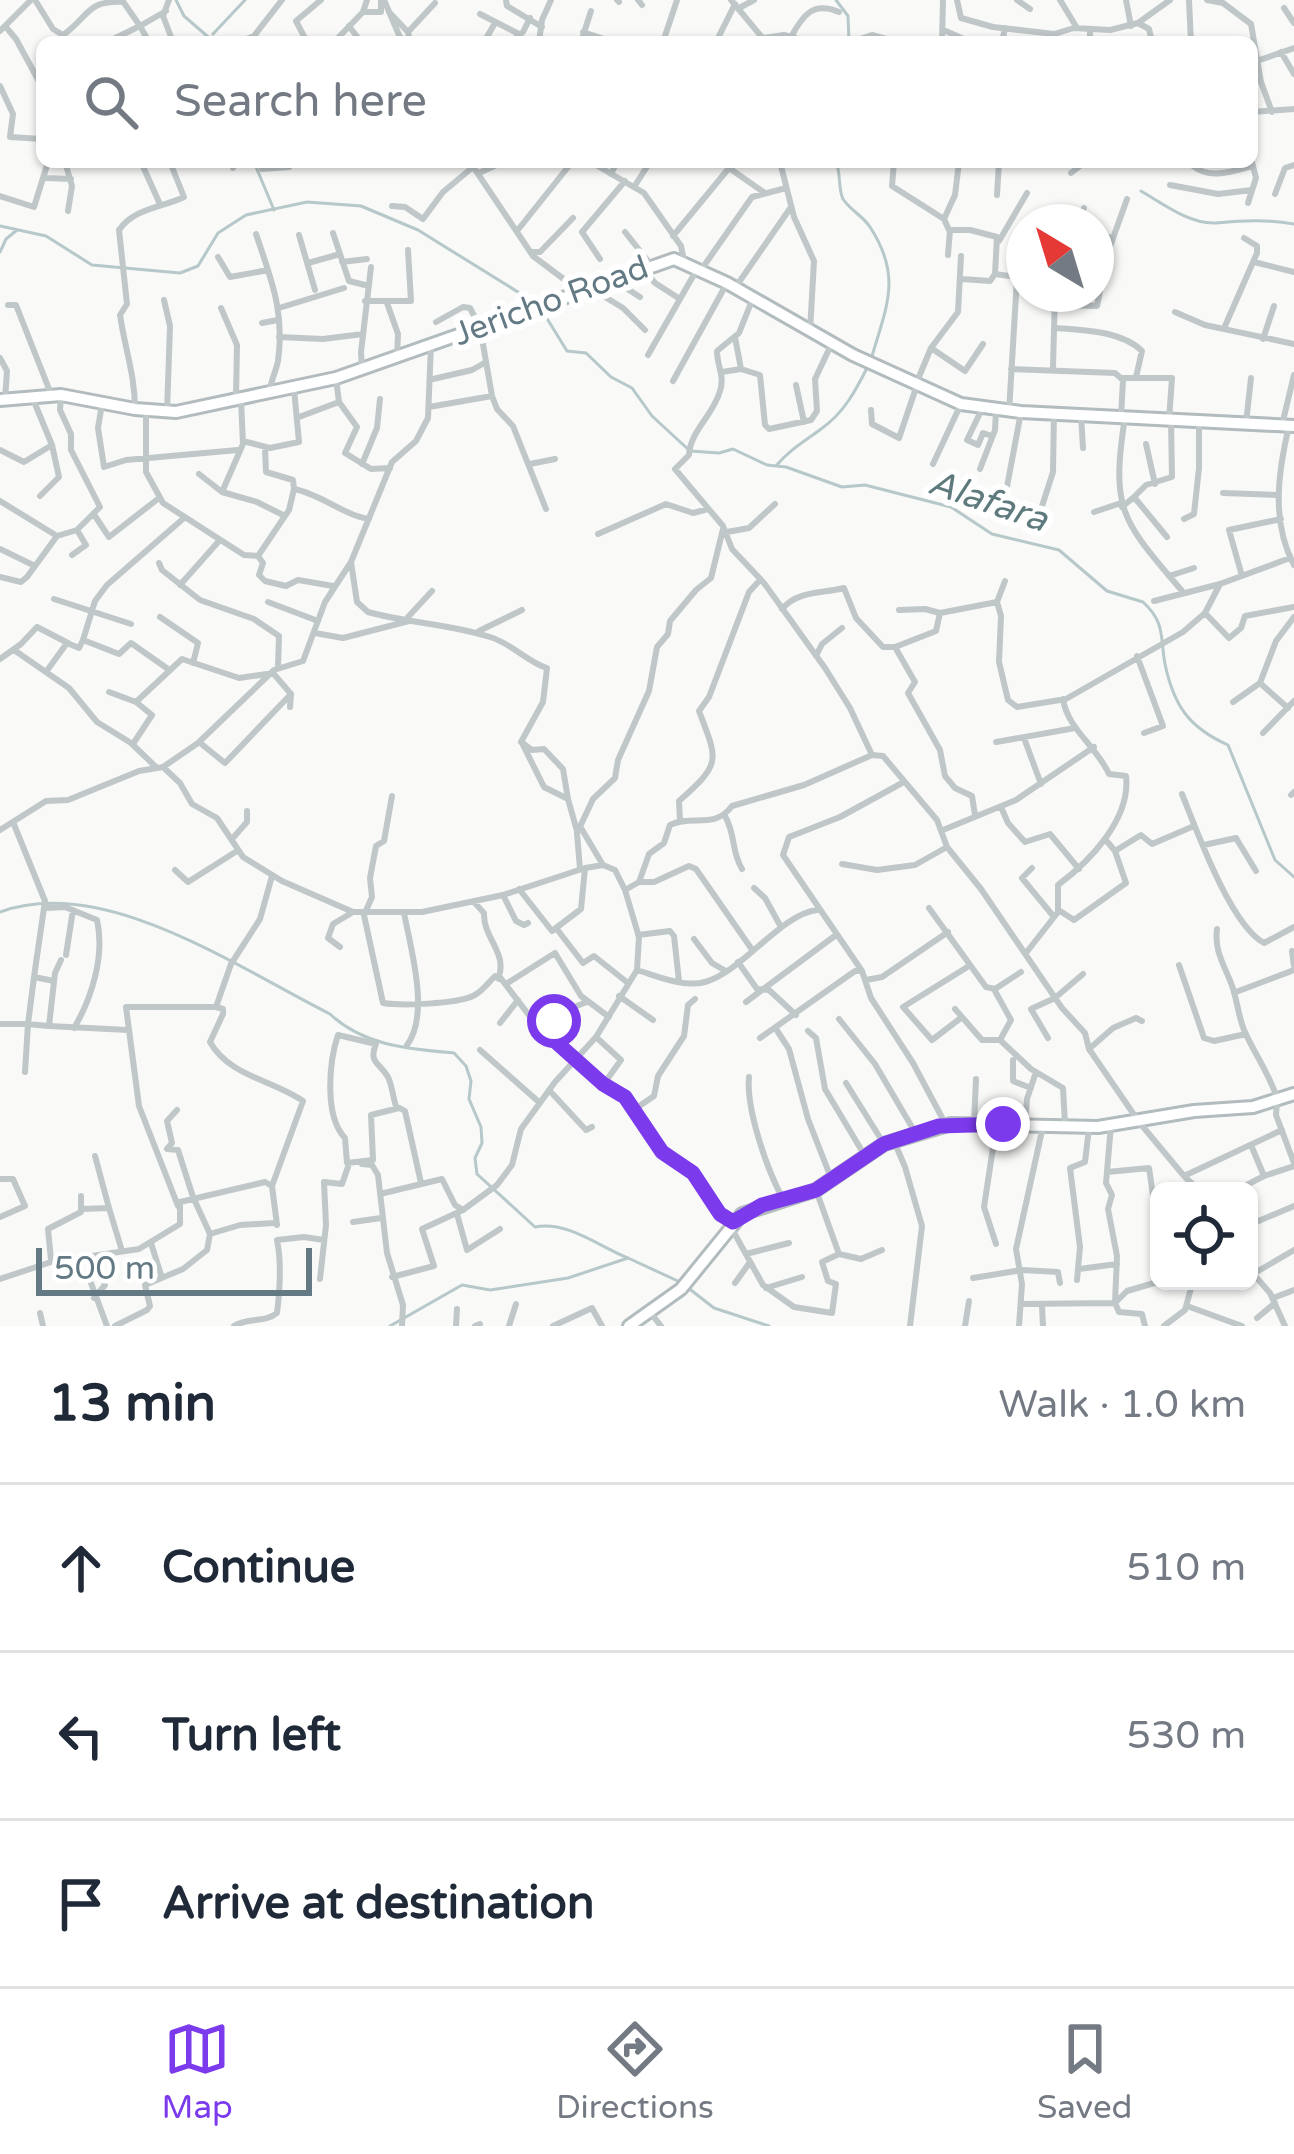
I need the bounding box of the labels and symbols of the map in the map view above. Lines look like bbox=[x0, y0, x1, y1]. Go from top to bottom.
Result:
north arrow bbox=[1006, 204, 1114, 312]
street label: Jericho Road bbox=[448, 248, 654, 354]
water label: Alafara bbox=[923, 461, 1054, 542]
route start bbox=[527, 994, 581, 1048]
route end bbox=[976, 1097, 1030, 1151]
scale bar bbox=[36, 1242, 312, 1295]

